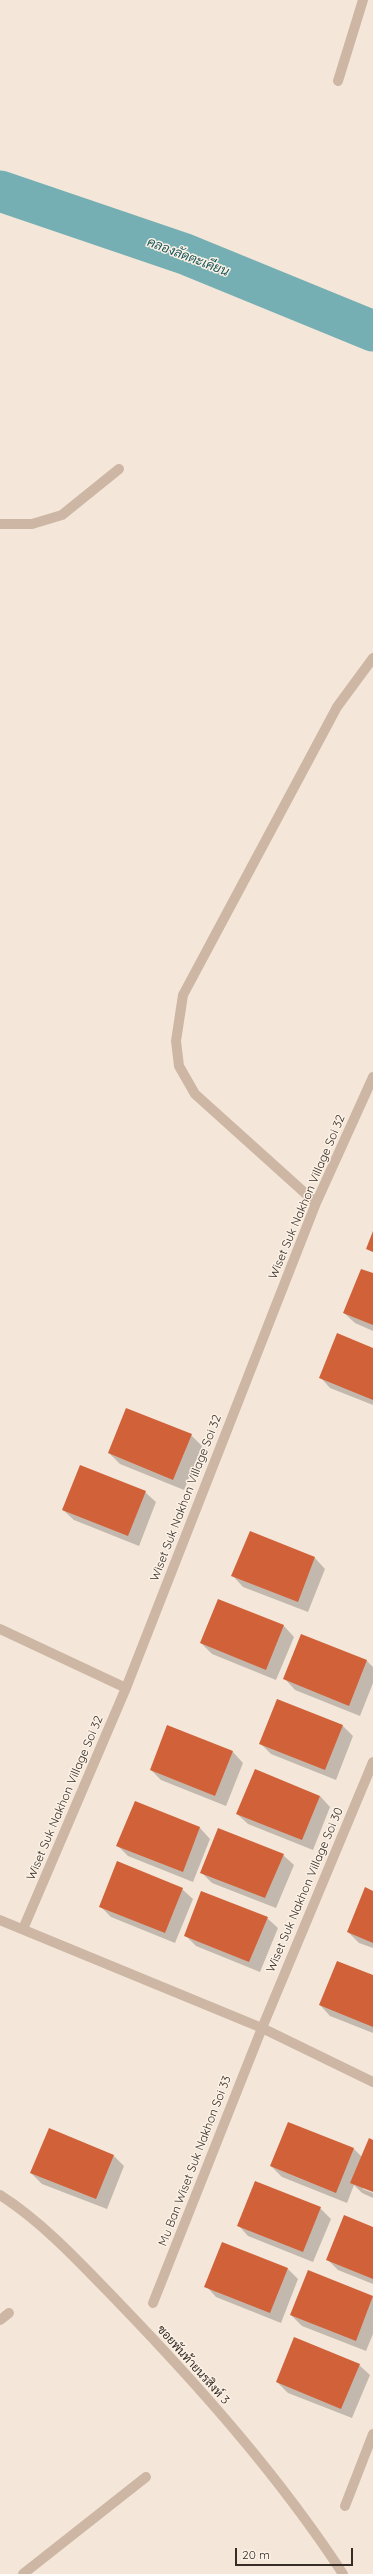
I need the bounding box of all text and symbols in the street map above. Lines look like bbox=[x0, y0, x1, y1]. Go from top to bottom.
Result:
water label: คลองลัดตะเคียน bbox=[145, 234, 231, 280]
street label: Wiset Suk Nakhon Village Soi 32 bbox=[266, 1113, 348, 1281]
street label: Wiset Suk Nakhon Village Soi 32 bbox=[148, 1413, 224, 1583]
street label: Wiset Suk Nakhon Village Soi 32 bbox=[24, 1714, 106, 1882]
street label: Wiset Suk Nakhon Village Soi 30 bbox=[264, 1805, 346, 1975]
street label: Mu Ban Wiset Suk Nakhon Soi 33 bbox=[156, 2074, 234, 2248]
street label: ซอยพันท้ายนรสิงห์ 3 bbox=[154, 2323, 232, 2407]
scale bar bbox=[237, 2540, 355, 2566]
text: 20 m bbox=[242, 2547, 270, 2562]

